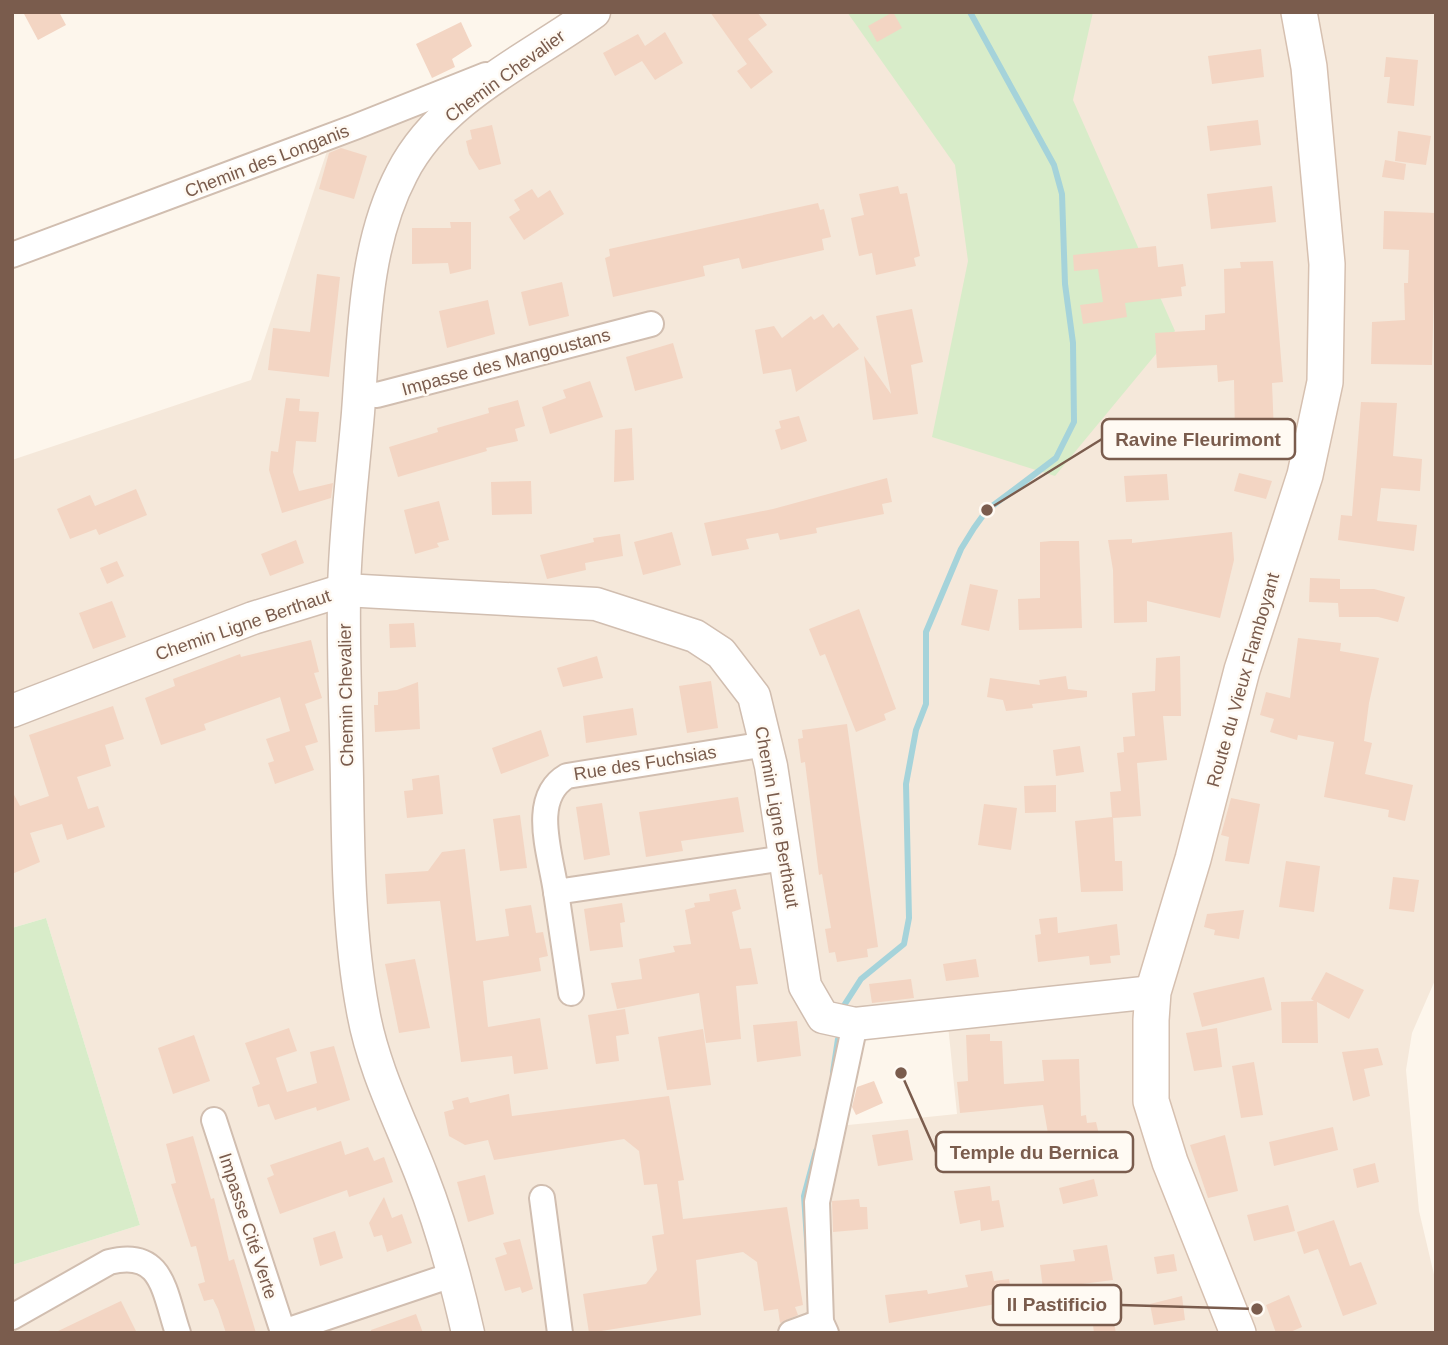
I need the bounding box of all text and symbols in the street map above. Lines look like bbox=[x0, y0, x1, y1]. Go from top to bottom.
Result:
street label: Chemin Chevalier bbox=[441, 26, 569, 126]
street label: Chemin des Longanis bbox=[182, 120, 352, 202]
street label: Impasse des Mangoustans bbox=[400, 325, 612, 399]
callout: Ravine Fleurimont bbox=[1102, 419, 1295, 459]
text: Ravine Fleurimont bbox=[1115, 429, 1282, 450]
street label: Route du Vieux Flamboyant bbox=[1203, 571, 1283, 789]
street label: Chemin Ligne Berthaut bbox=[153, 586, 333, 664]
street label: Chemin Chevalier bbox=[335, 623, 357, 767]
street label: Chemin Ligne Berthaut bbox=[751, 725, 803, 909]
street label: Rue des Fuchsias bbox=[572, 742, 718, 784]
callout: Temple du Bernica bbox=[936, 1132, 1133, 1172]
text: Temple du Bernica bbox=[950, 1142, 1119, 1163]
street label: Impasse Cité Verte bbox=[215, 1151, 281, 1301]
callout: Il Pastificio bbox=[993, 1285, 1121, 1325]
text: Il Pastificio bbox=[1007, 1294, 1107, 1315]

